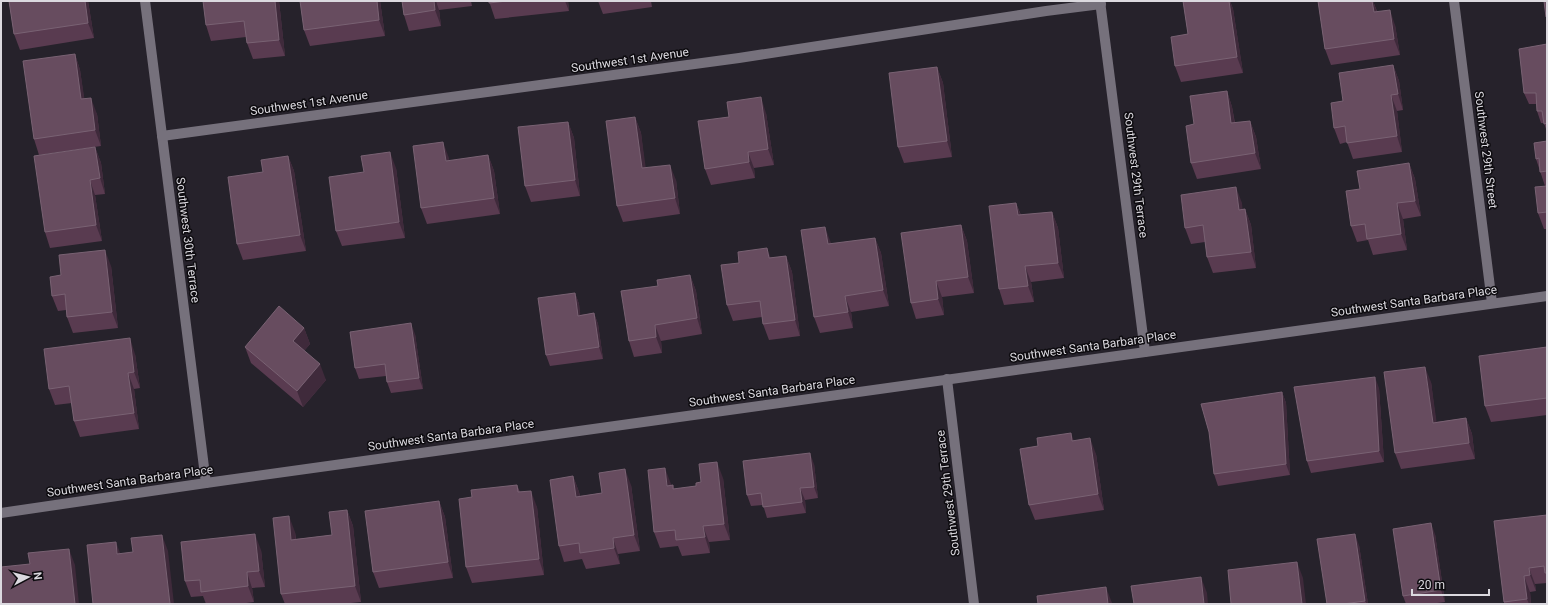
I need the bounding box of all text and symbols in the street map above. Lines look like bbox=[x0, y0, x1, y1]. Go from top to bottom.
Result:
street label: Southwest 1st Avenue bbox=[570, 45, 690, 75]
street label: Southwest 1st Avenue bbox=[249, 88, 369, 118]
street label: Southwest 29th Street bbox=[1472, 90, 1500, 210]
street label: Southwest 29th Terrace bbox=[1121, 111, 1151, 239]
street label: Southwest 30th Terrace bbox=[173, 176, 203, 304]
street label: Southwest Santa Barbara Place bbox=[1330, 282, 1498, 320]
street label: Southwest Santa Barbara Place bbox=[1009, 327, 1177, 365]
street label: Southwest Santa Barbara Place bbox=[688, 372, 856, 410]
street label: Southwest Santa Barbara Place bbox=[367, 416, 535, 454]
street label: Southwest 29th Terrace bbox=[933, 429, 963, 557]
street label: Southwest Santa Barbara Place bbox=[46, 462, 214, 500]
north arrow bbox=[8, 557, 48, 597]
text: N bbox=[31, 571, 44, 581]
scale bar bbox=[1412, 571, 1489, 597]
text: 20 m bbox=[1418, 578, 1445, 592]

